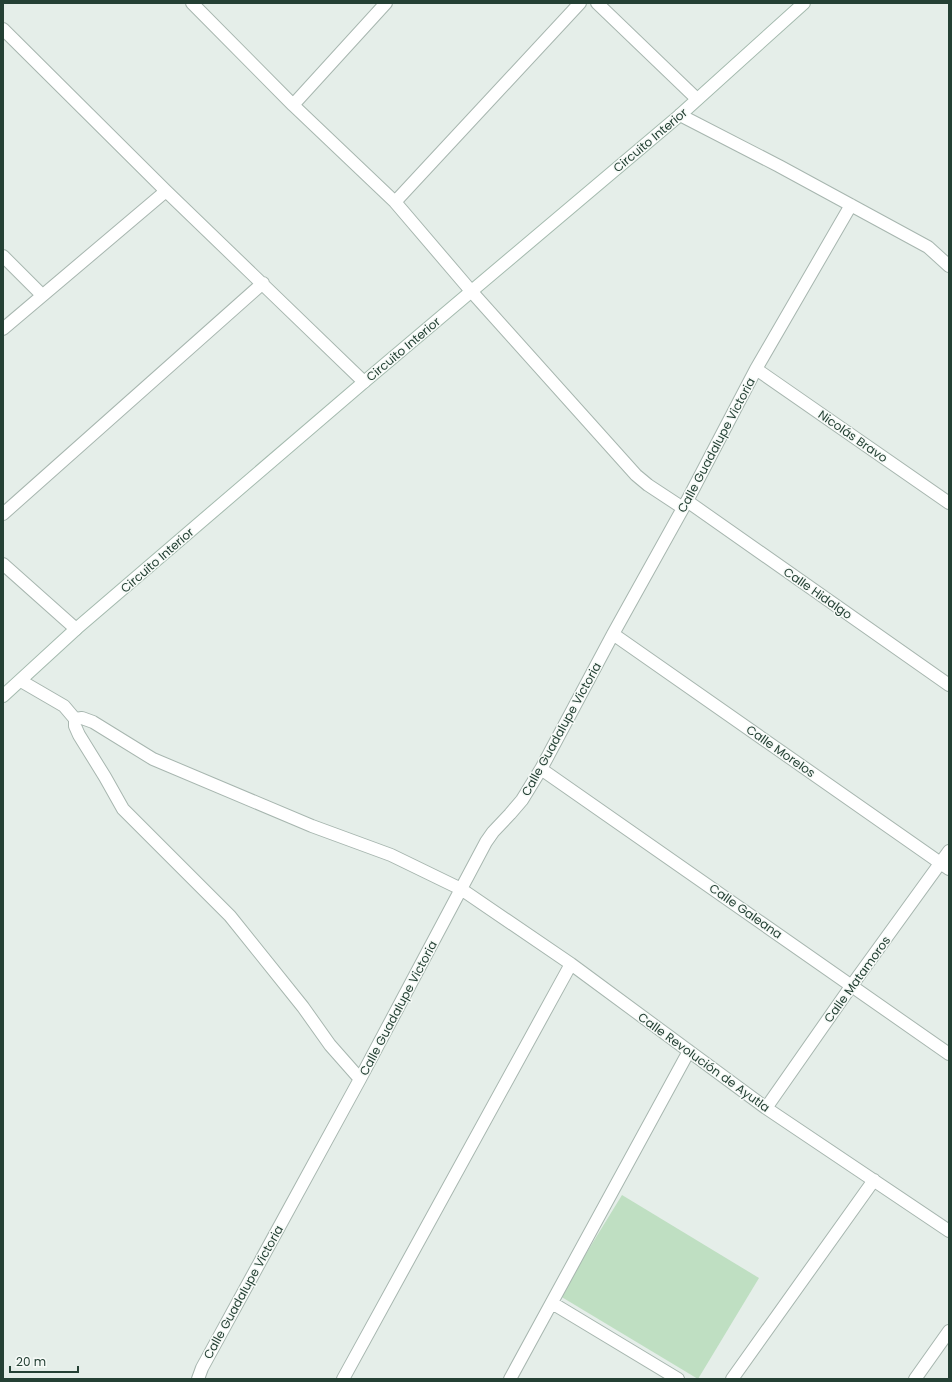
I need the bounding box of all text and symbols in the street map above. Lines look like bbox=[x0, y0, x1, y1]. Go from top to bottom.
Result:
street label: Circuito Interior bbox=[609, 104, 691, 176]
street label: Circuito Interior bbox=[362, 313, 444, 385]
street label: Calle Guadalupe Victoria bbox=[673, 375, 759, 515]
street label: Nicolás Bravo bbox=[815, 406, 891, 466]
street label: Circuito Interior bbox=[117, 523, 198, 597]
street label: Calle Hidalgo bbox=[780, 563, 856, 623]
street label: Calle Guadalupe Victoria bbox=[517, 659, 605, 799]
street label: Calle Morelos bbox=[743, 721, 819, 781]
street label: Calle Galeana bbox=[706, 879, 786, 943]
street label: Calle Matamoros bbox=[820, 932, 894, 1026]
street label: Calle Guadalupe Victoria bbox=[355, 938, 441, 1078]
street label: Calle Revolución de Ayutla bbox=[635, 1008, 773, 1116]
street label: Calle Guadalupe Victoria bbox=[199, 1222, 287, 1362]
scale bar bbox=[10, 1348, 78, 1374]
text: 20 m bbox=[16, 1353, 46, 1370]

